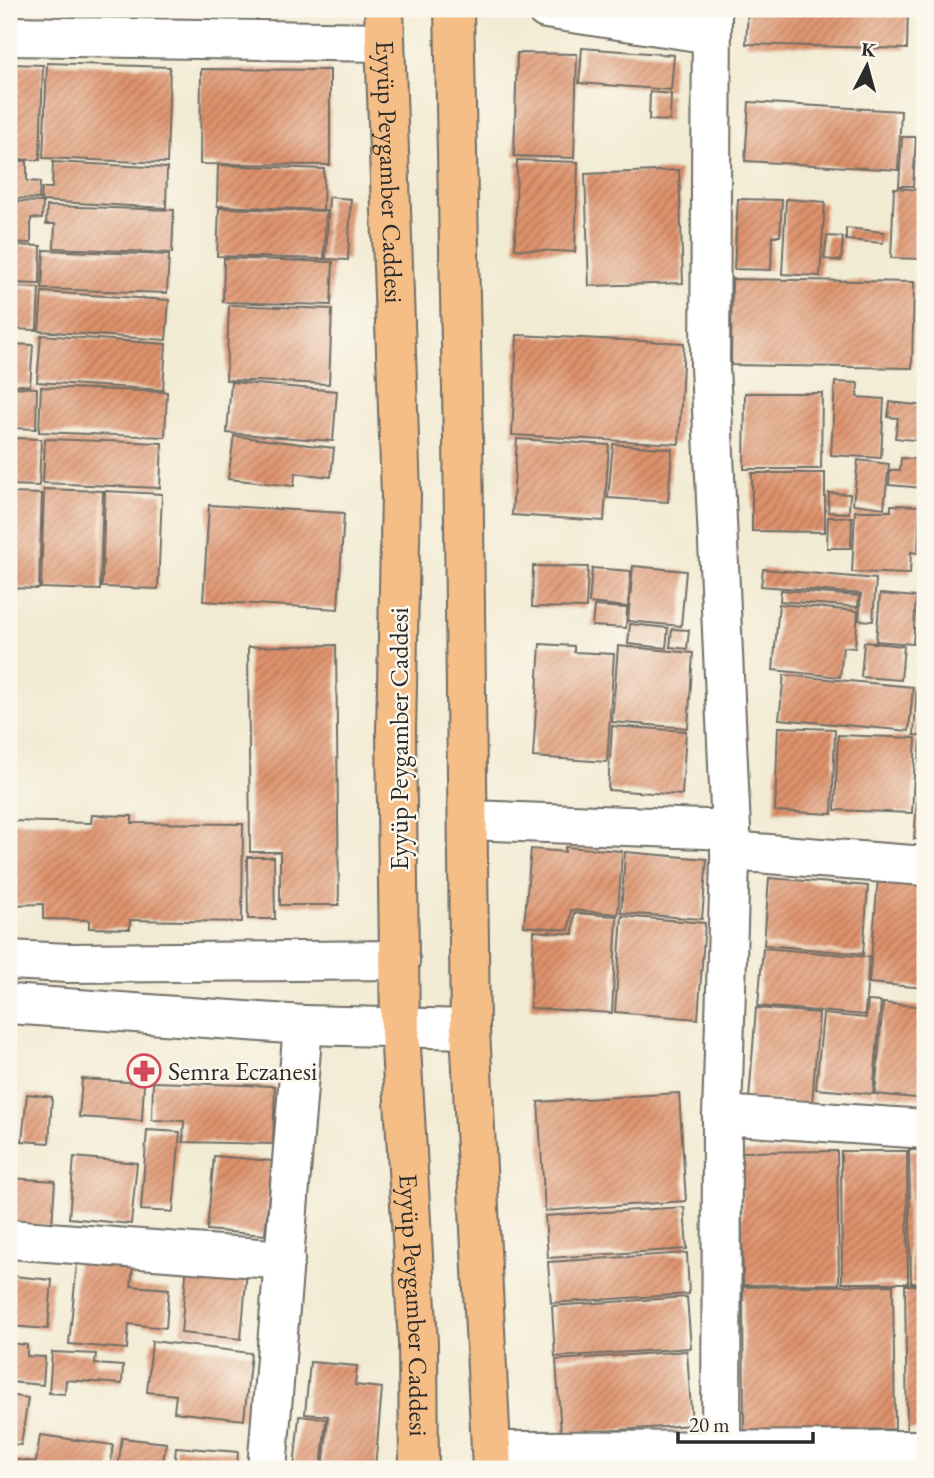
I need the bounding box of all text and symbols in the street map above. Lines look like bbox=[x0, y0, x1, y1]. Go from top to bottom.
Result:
north arrow bbox=[832, 32, 902, 102]
text: K bbox=[860, 36, 878, 63]
street label: Eyyüp Peygamber Caddesi bbox=[368, 40, 411, 304]
street label: Eyyüp Peygamber Caddesi bbox=[382, 607, 416, 871]
pharmacy icon: Semra Eczanesi bbox=[125, 1052, 163, 1090]
place label: Semra Eczanesi bbox=[168, 1054, 317, 1088]
street label: Eyyüp Peygamber Caddesi bbox=[391, 1173, 436, 1437]
scale bar bbox=[678, 1401, 813, 1445]
text: 20 m bbox=[689, 1411, 730, 1438]

